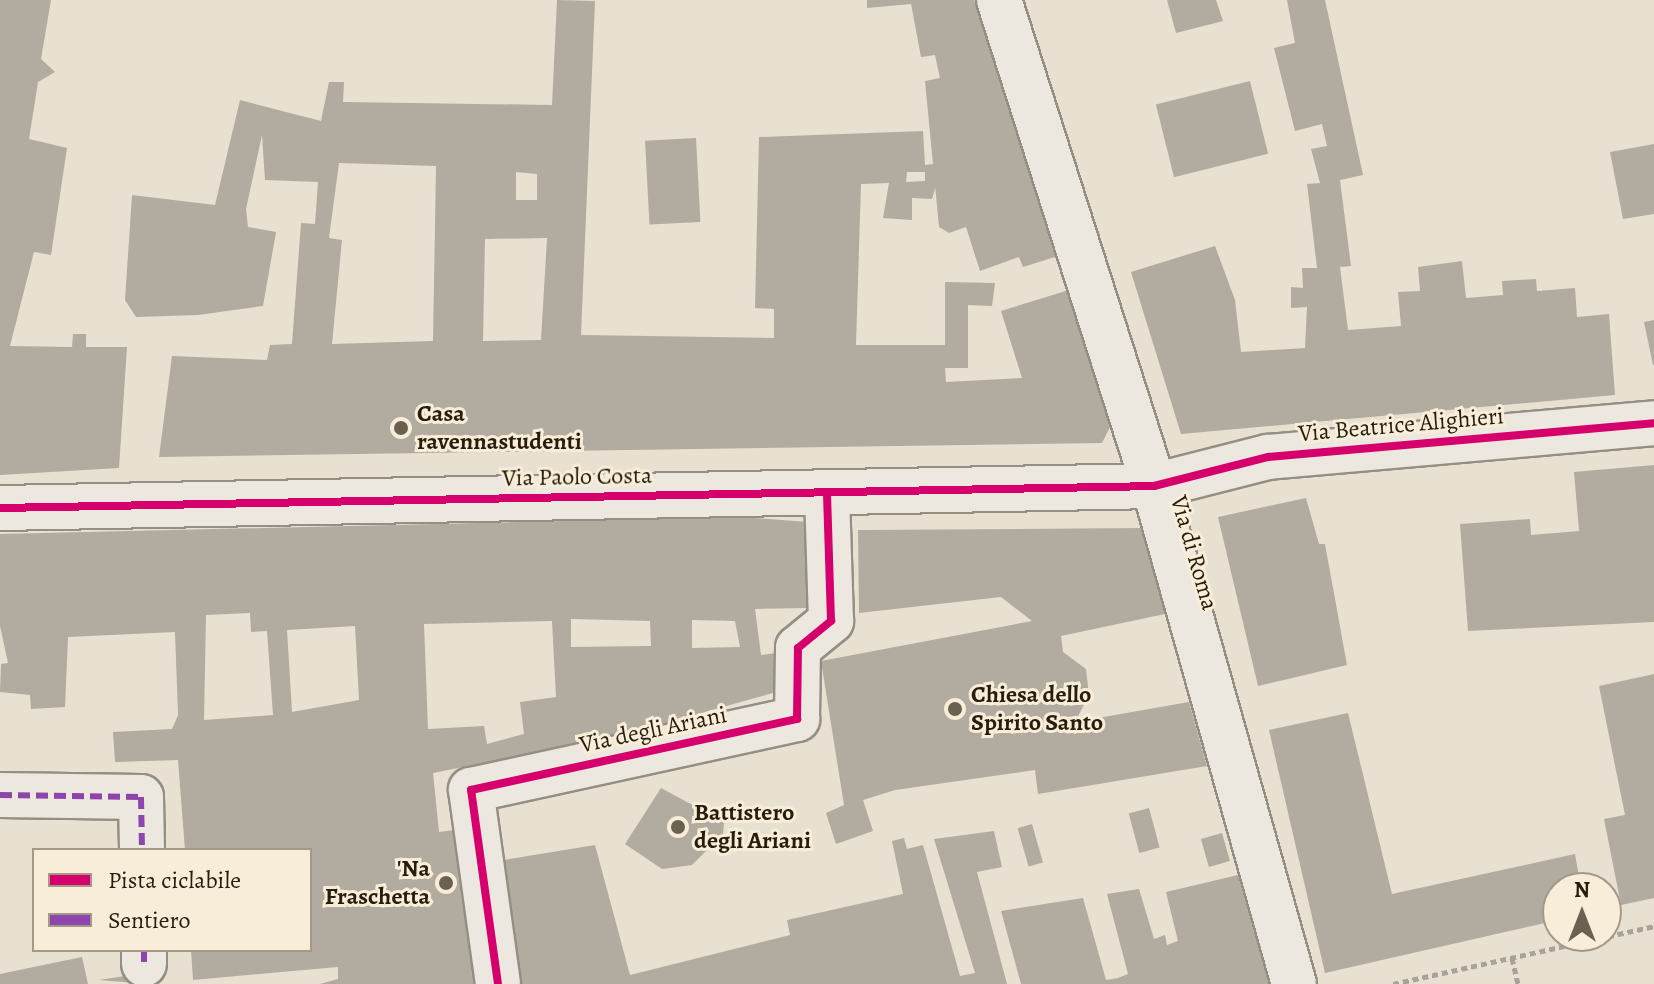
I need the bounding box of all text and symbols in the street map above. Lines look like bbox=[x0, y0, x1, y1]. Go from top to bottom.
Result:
place label: Casa ravennastudenti bbox=[417, 400, 582, 456]
street label: Via Beatrice Alighieri bbox=[1297, 402, 1505, 448]
marker: Casa ravennastudenti bbox=[392, 419, 410, 437]
street label: Via Paolo Costa bbox=[502, 461, 652, 493]
street label: Via di Roma bbox=[1164, 492, 1224, 614]
place label: Chiesa dello Spirito Santo bbox=[971, 681, 1103, 737]
street label: Via degli Ariani bbox=[577, 700, 729, 760]
marker: Chiesa dello Spirito Santo bbox=[946, 700, 964, 718]
place label: Battistero degli Ariani bbox=[694, 799, 811, 855]
marker: Battistero degli Ariani bbox=[669, 818, 687, 836]
legend bbox=[32, 848, 312, 952]
place label: 'Na Fraschetta bbox=[325, 855, 430, 911]
text: Pista ciclabile bbox=[108, 864, 241, 896]
north arrow bbox=[1542, 872, 1622, 952]
marker: 'Na Fraschetta bbox=[437, 874, 455, 892]
text: N bbox=[1574, 875, 1590, 905]
text: Sentiero bbox=[108, 904, 191, 936]

